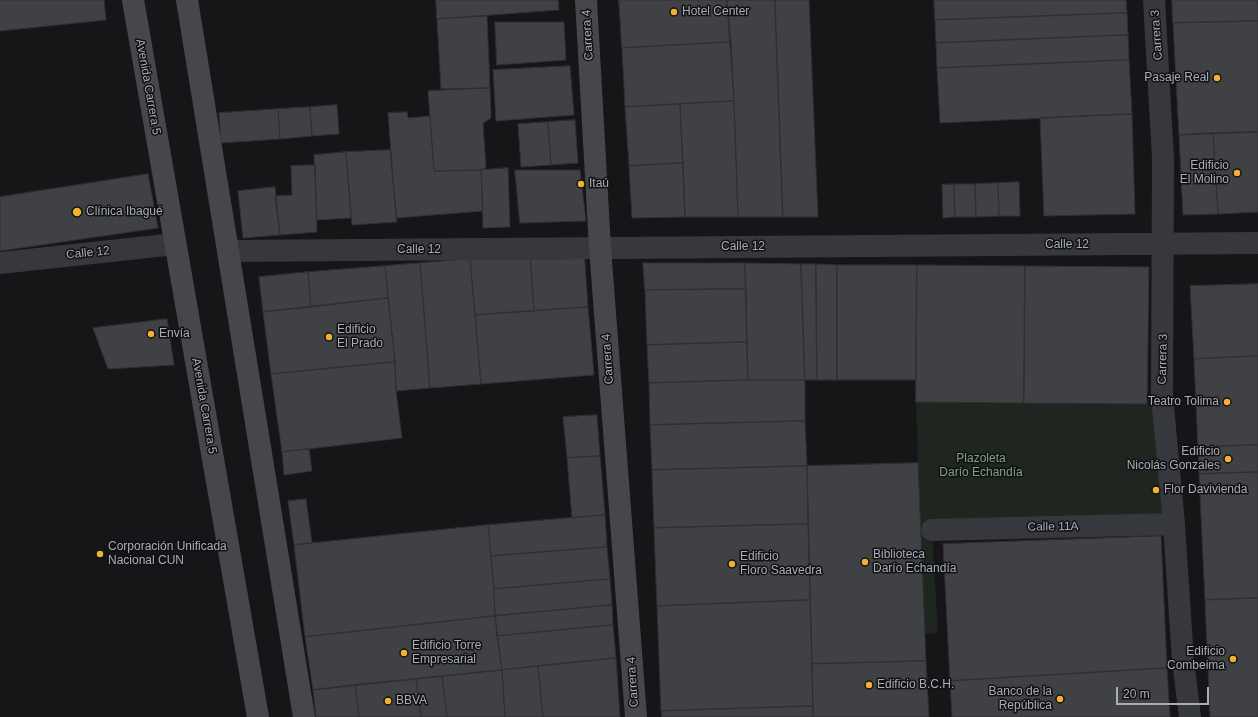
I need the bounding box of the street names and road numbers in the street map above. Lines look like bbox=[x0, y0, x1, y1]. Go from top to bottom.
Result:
street label: Carrera 4 bbox=[579, 9, 597, 61]
street label: Carrera 3 bbox=[1148, 9, 1166, 61]
street label: Avenida Carrera 5 bbox=[132, 38, 164, 136]
street label: Calle 12 bbox=[1045, 238, 1089, 252]
street label: Calle 12 bbox=[721, 240, 765, 254]
street label: Calle 12 bbox=[397, 243, 441, 257]
street label: Calle 12 bbox=[65, 244, 111, 262]
street label: Carrera 4 bbox=[599, 333, 617, 385]
street label: Carrera 3 bbox=[1155, 334, 1171, 384]
street label: Avenida Carrera 5 bbox=[188, 357, 220, 455]
street label: Calle 11A bbox=[1027, 519, 1079, 535]
street label: Carrera 4 bbox=[624, 656, 642, 708]

